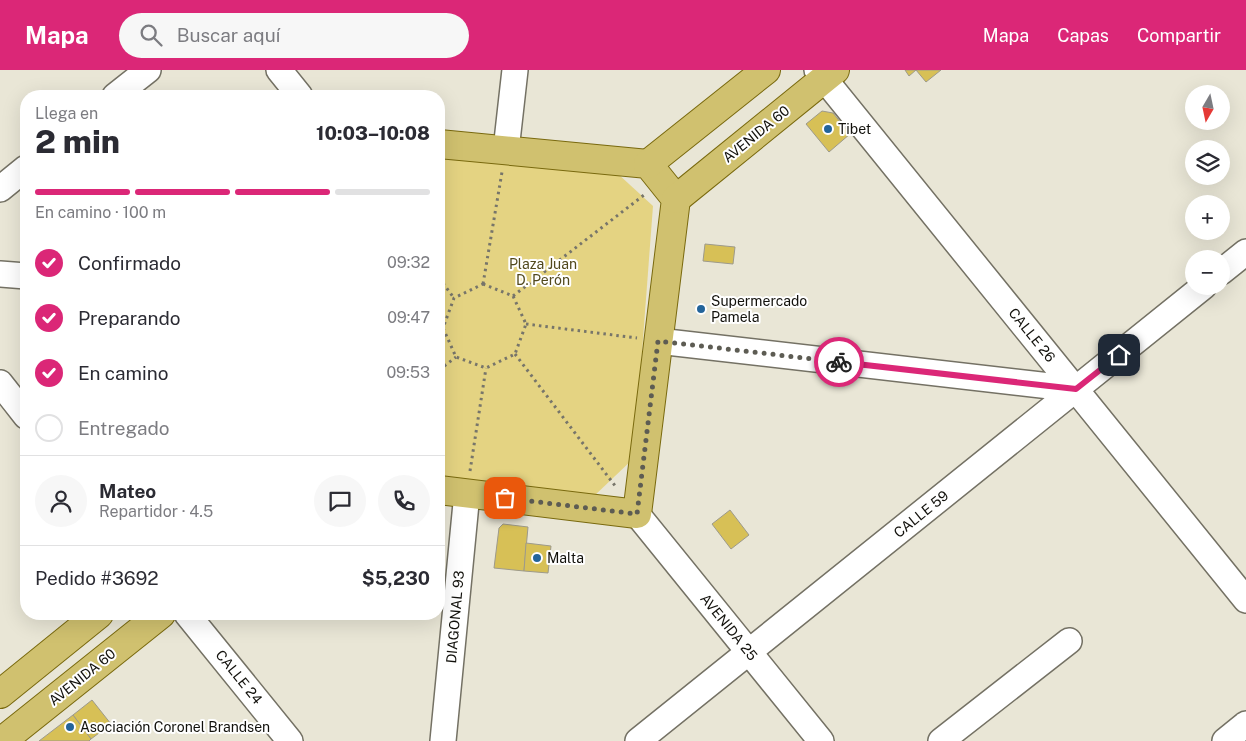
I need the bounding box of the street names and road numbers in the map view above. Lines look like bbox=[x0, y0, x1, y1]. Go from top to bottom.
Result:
street label: AVENIDA 60 bbox=[720, 102, 792, 166]
street label: CALLE 26 bbox=[1005, 305, 1059, 365]
street label: CALLE 59 bbox=[891, 487, 952, 541]
street label: DIAGONAL 93 bbox=[443, 570, 467, 664]
street label: AVENIDA 25 bbox=[697, 590, 761, 664]
street label: AVENIDA 60 bbox=[46, 645, 118, 709]
street label: CALLE 24 bbox=[212, 647, 266, 707]

